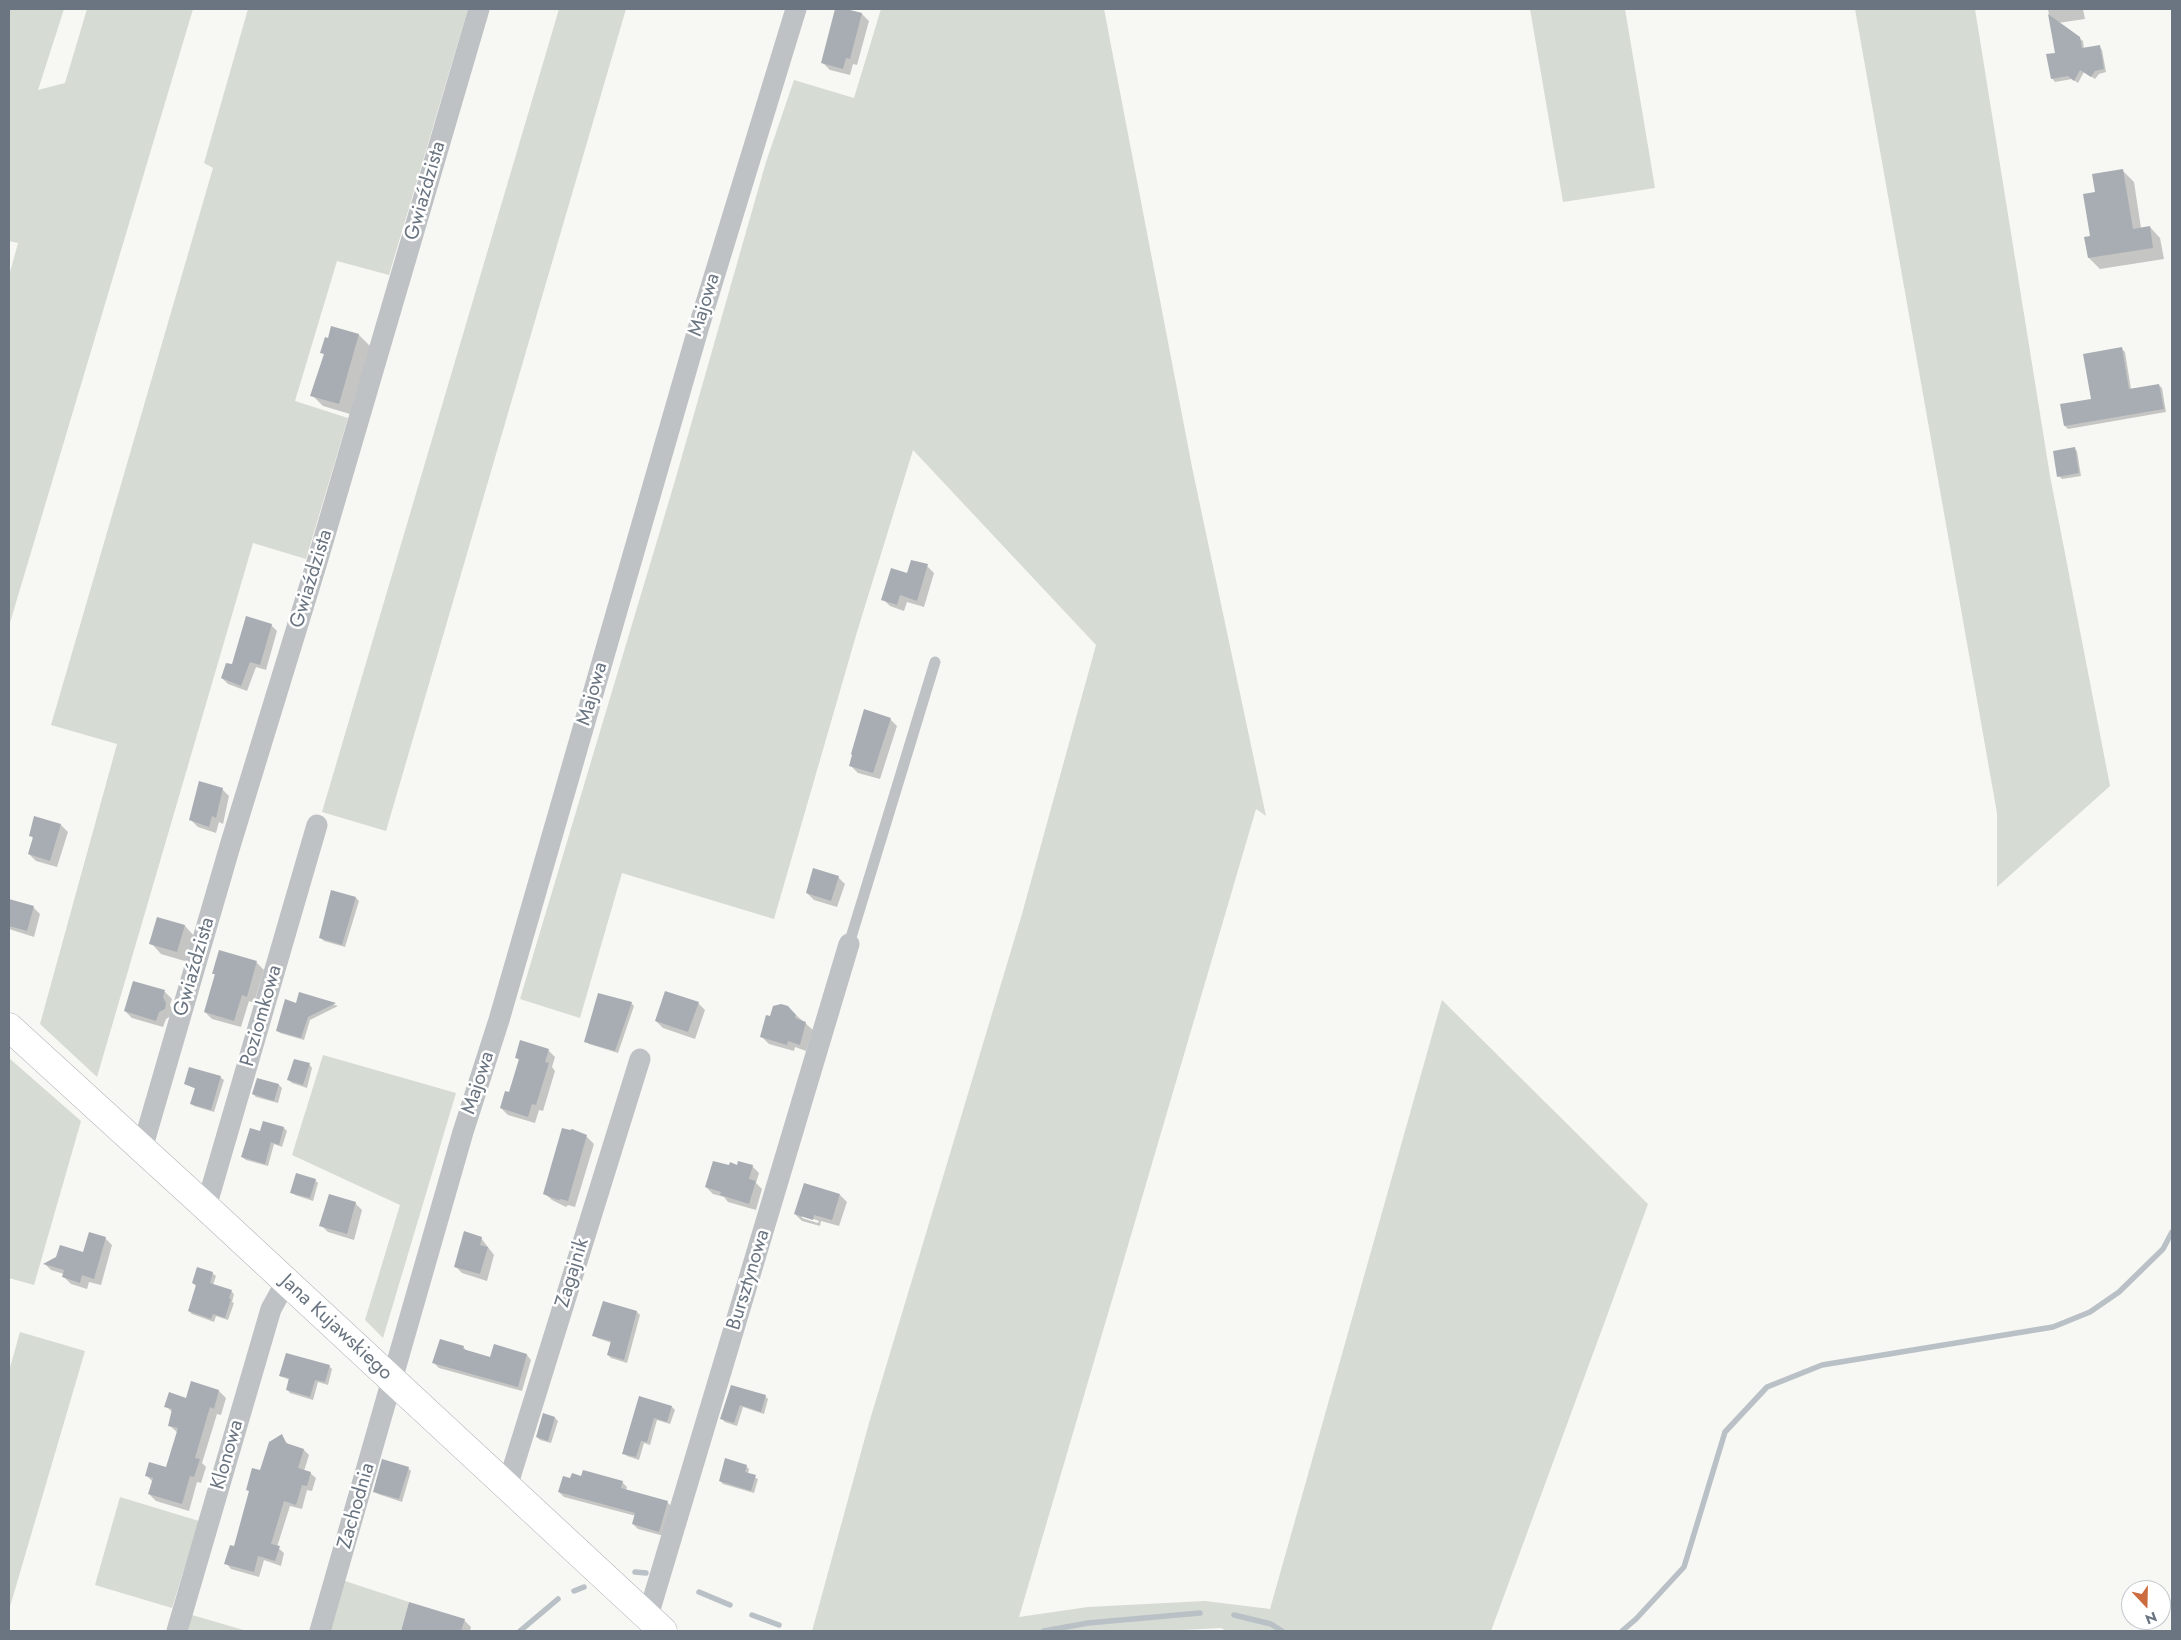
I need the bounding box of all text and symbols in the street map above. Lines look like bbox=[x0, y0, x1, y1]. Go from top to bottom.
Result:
street label: Gwiaździsta bbox=[400, 139, 452, 243]
street label: Majowa bbox=[684, 271, 726, 339]
street label: Gwiaździsta bbox=[286, 527, 338, 631]
street label: Majowa bbox=[573, 660, 613, 728]
street label: Gwiaździsta bbox=[169, 915, 221, 1019]
street label: Poziomkowa bbox=[236, 963, 288, 1069]
street label: Majowa bbox=[458, 1049, 500, 1117]
street label: Bursztynowa bbox=[722, 1227, 776, 1333]
street label: Zagajnik bbox=[551, 1236, 595, 1310]
street label: Jana Kujawskiego bbox=[275, 1270, 397, 1386]
street label: Klonowa bbox=[207, 1417, 249, 1493]
street label: Zachodnia bbox=[333, 1460, 381, 1552]
north arrow bbox=[2121, 1580, 2171, 1630]
text: N bbox=[2142, 1607, 2160, 1629]

